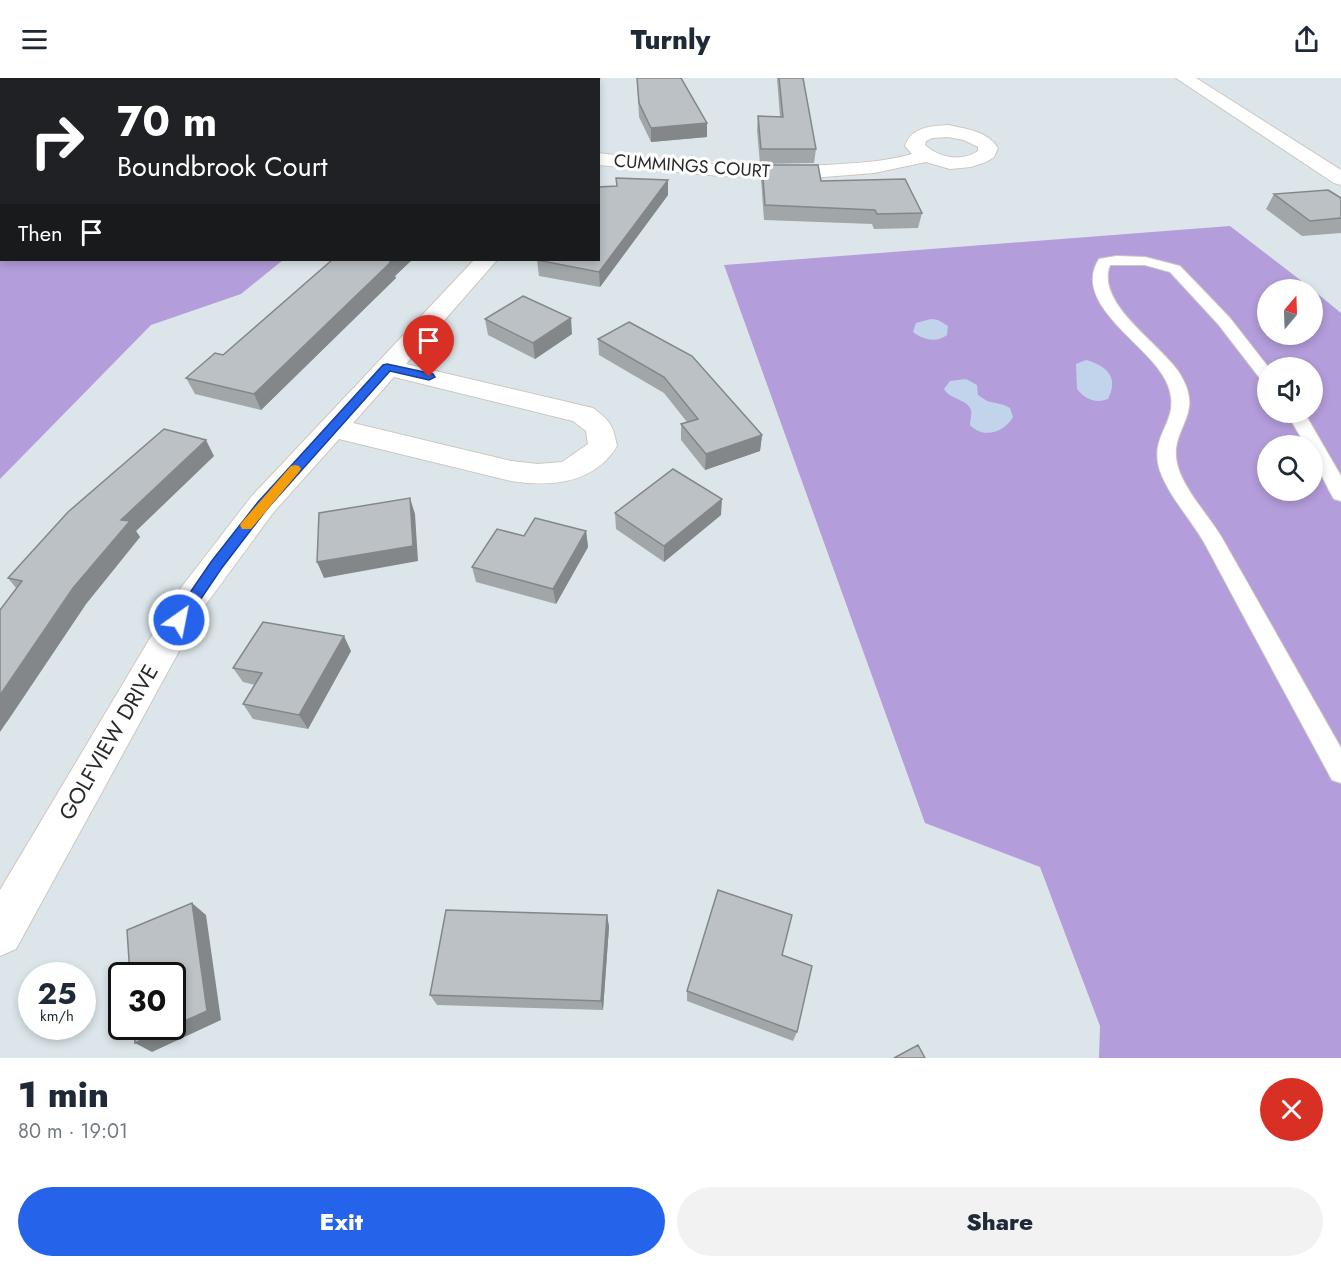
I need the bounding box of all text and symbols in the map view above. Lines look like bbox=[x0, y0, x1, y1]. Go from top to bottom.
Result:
text: Turnly bbox=[631, 20, 710, 59]
icon: menu bbox=[18, 23, 51, 56]
icon: share bbox=[1290, 23, 1323, 56]
text: 70 m bbox=[117, 91, 217, 152]
icon: right bbox=[18, 102, 96, 180]
text: Boundbrook Court bbox=[117, 147, 327, 186]
street label: CUMMINGS COURT bbox=[613, 148, 772, 184]
icon: arrive bbox=[75, 216, 108, 249]
text: Then bbox=[18, 217, 63, 249]
north arrow bbox=[1257, 279, 1323, 345]
map controls bbox=[1257, 279, 1323, 501]
pin bbox=[403, 315, 454, 377]
icon: arrive bbox=[412, 324, 445, 357]
button: sound bbox=[1257, 357, 1323, 423]
button: search bbox=[1257, 435, 1323, 501]
position arrow bbox=[147, 588, 211, 652]
street label: GOLFVIEW DRIVE bbox=[50, 658, 166, 826]
speed limit sign: 30 bbox=[108, 962, 186, 1040]
text: 25 bbox=[37, 972, 77, 1015]
text: km/h bbox=[40, 1005, 74, 1027]
text: 1 min bbox=[18, 1068, 109, 1120]
button: close bbox=[1260, 1078, 1323, 1141]
text: 80 m · 19:01 bbox=[18, 1117, 128, 1146]
button: Exit bbox=[18, 1187, 665, 1256]
button: Share bbox=[677, 1187, 1323, 1256]

